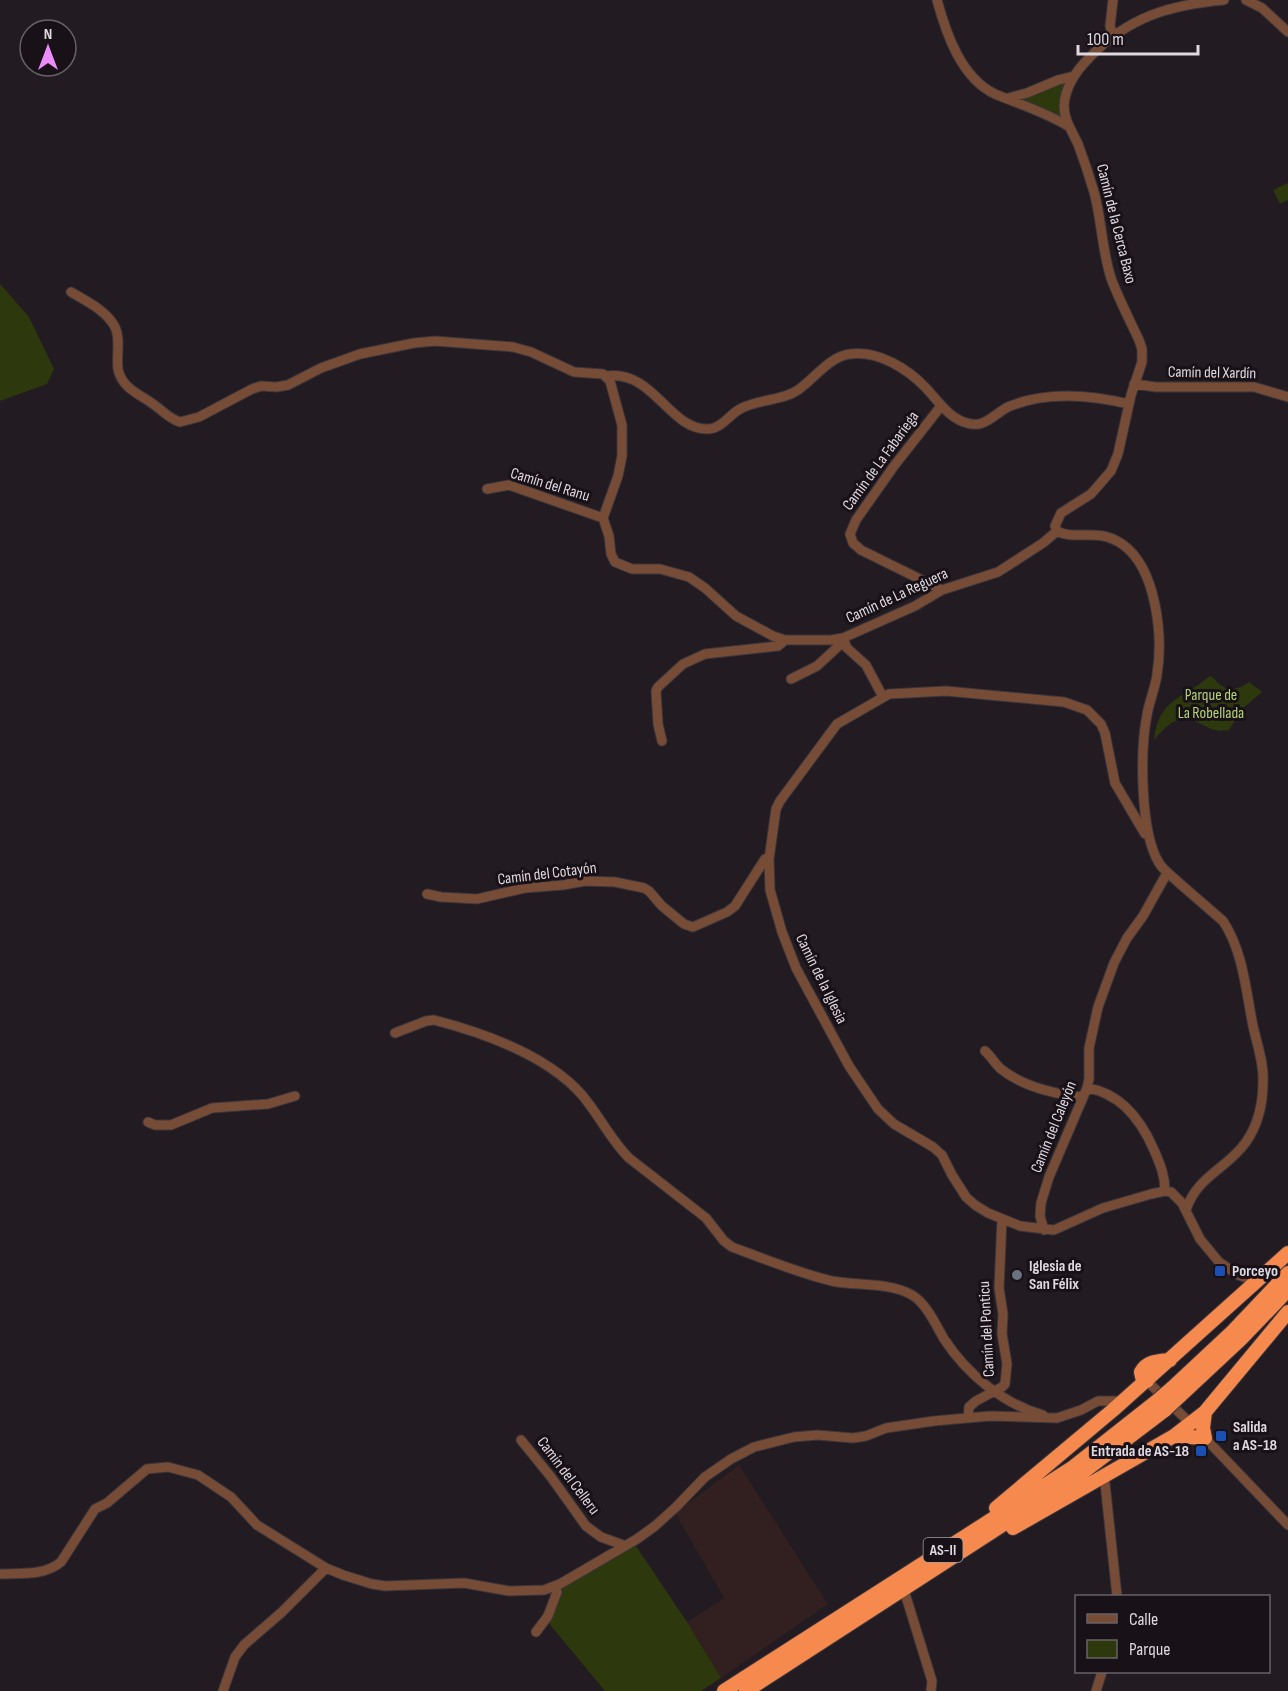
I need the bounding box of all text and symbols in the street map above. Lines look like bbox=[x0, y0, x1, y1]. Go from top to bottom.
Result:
north arrow bbox=[18, 18, 78, 78]
scale bar bbox=[1078, 18, 1198, 56]
text: N bbox=[44, 25, 52, 44]
text: 100 m bbox=[1087, 29, 1124, 50]
street label: Camín de la Cerca Baxo bbox=[1092, 162, 1140, 286]
street label: Camín del Xardín bbox=[1168, 363, 1256, 383]
street label: Camín de La Fabariega bbox=[839, 408, 923, 514]
street label: Camín del Ranu bbox=[508, 464, 592, 506]
street label: Camín de La Reguera bbox=[843, 564, 951, 628]
park label: Parque de La Robellada bbox=[1178, 686, 1244, 723]
street label: Camín del Cotayón bbox=[496, 859, 598, 889]
street label: Camín de la Iglesia bbox=[791, 931, 851, 1027]
street label: Camín del Caleyón bbox=[1027, 1078, 1081, 1176]
place label: Iglesia de San Félix bbox=[1029, 1257, 1082, 1294]
place label: Porceyo bbox=[1232, 1262, 1278, 1281]
marker: Porceyo bbox=[1213, 1264, 1227, 1278]
marker: Iglesia de San Félix bbox=[1010, 1268, 1024, 1282]
street label: Camín del Ponticu bbox=[975, 1280, 999, 1378]
place label: Salida a AS-18 bbox=[1233, 1418, 1277, 1455]
marker: Salida a AS-18 bbox=[1214, 1429, 1228, 1443]
street label: Camín del Celleru bbox=[533, 1433, 603, 1519]
place label: Entrada de AS-18 bbox=[1091, 1442, 1189, 1461]
marker: Entrada de AS-18 bbox=[1194, 1444, 1208, 1458]
road number: AS-II bbox=[924, 1538, 962, 1562]
legend bbox=[1075, 1595, 1270, 1673]
text: Calle bbox=[1129, 1609, 1158, 1630]
text: Parque bbox=[1129, 1639, 1170, 1660]

